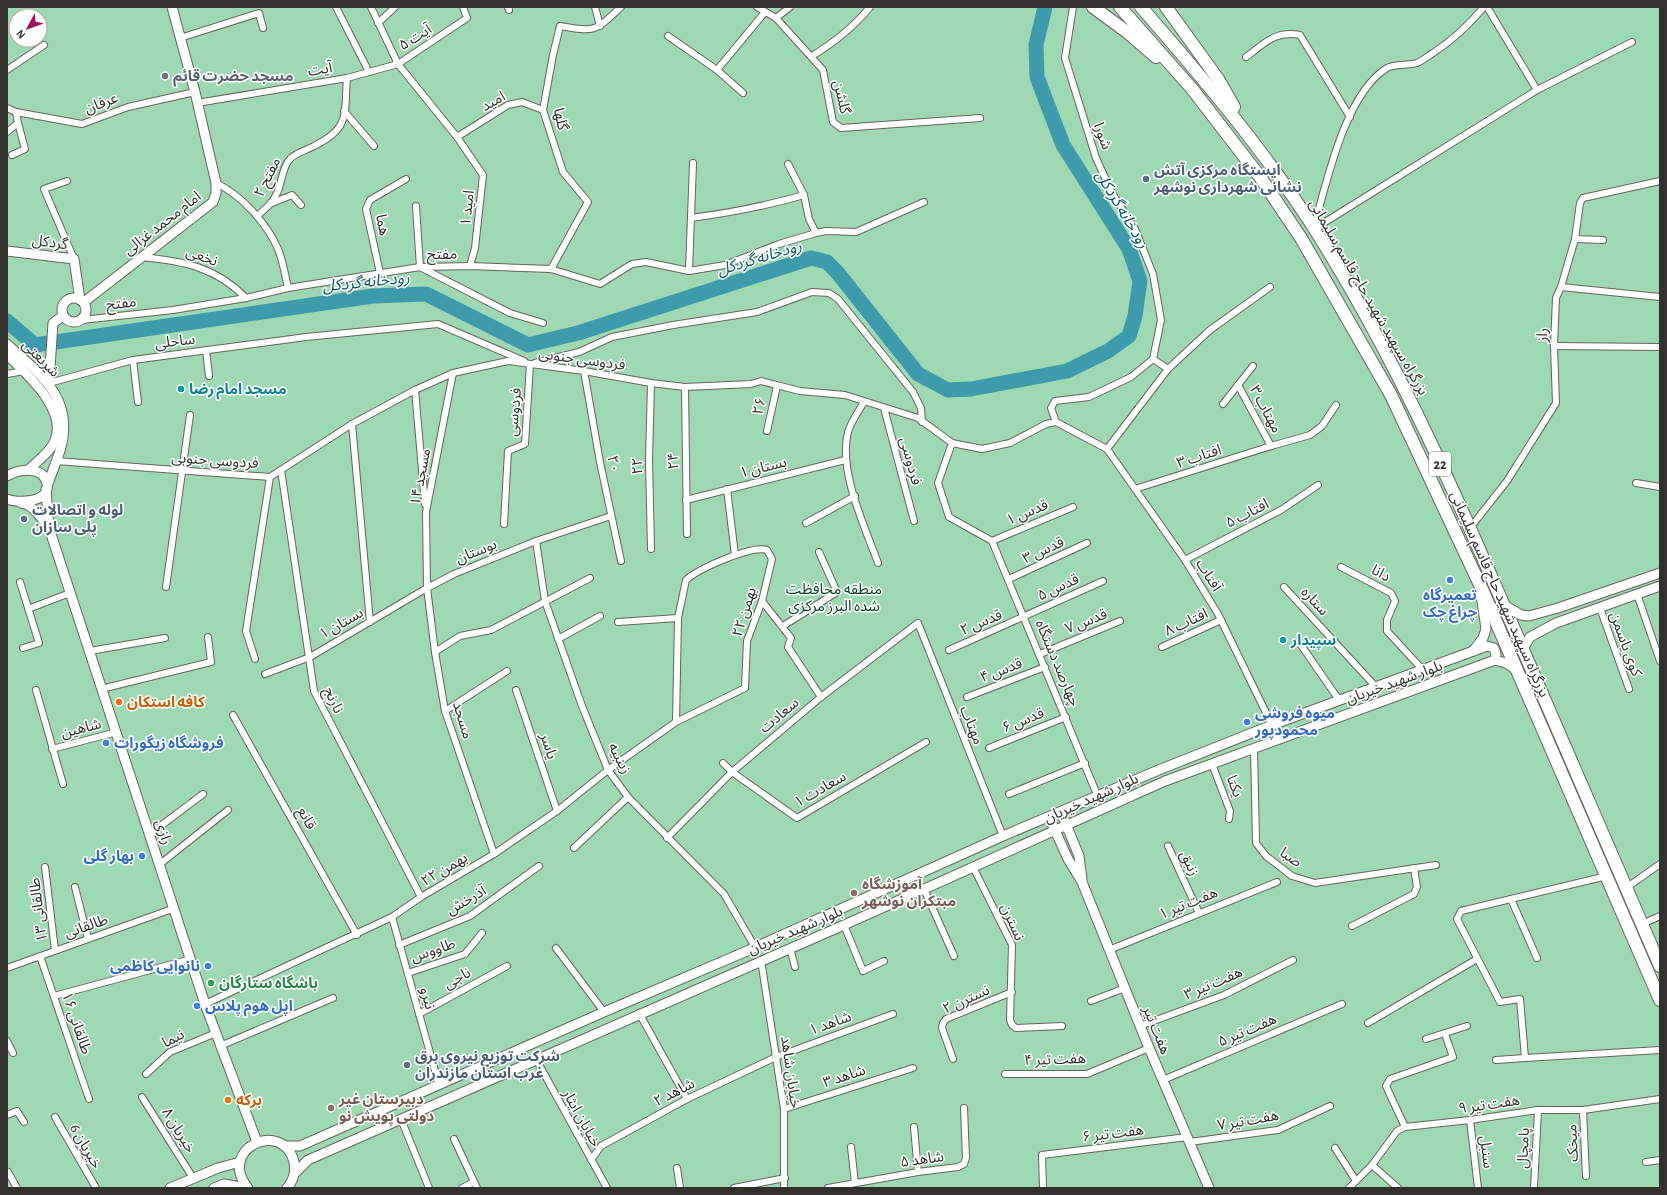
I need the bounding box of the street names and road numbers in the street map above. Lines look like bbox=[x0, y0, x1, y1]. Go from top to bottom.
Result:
street label: آیت ۵ bbox=[396, 20, 435, 53]
street label: آیت bbox=[307, 59, 334, 79]
street label: گلشن bbox=[829, 78, 854, 117]
street label: امید bbox=[479, 89, 508, 114]
street label: عرفان bbox=[82, 90, 121, 118]
street label: گلها bbox=[550, 106, 571, 133]
street label: شورا bbox=[1090, 121, 1114, 152]
street label: مفتح ۲ bbox=[252, 155, 287, 201]
street label: امام محمد غزالی bbox=[121, 189, 206, 261]
street label: امید ۱ bbox=[458, 189, 477, 227]
street label: بزرگراه سپهبد شهید حاج قاسم سلیمانی bbox=[1303, 196, 1432, 400]
street label: هما bbox=[373, 213, 392, 237]
street label: گردکل bbox=[31, 232, 70, 254]
street label: نخعی bbox=[184, 244, 220, 270]
street label: مفتح bbox=[427, 247, 458, 266]
street label: مفتح bbox=[105, 294, 138, 317]
street label: راز bbox=[1535, 328, 1551, 343]
street label: ساحلی bbox=[154, 332, 196, 352]
street label: شریعتی bbox=[18, 337, 62, 381]
street label: فردوسی جنوبی bbox=[537, 346, 627, 374]
street label: مهتاب ۳ bbox=[1246, 383, 1284, 436]
street label: فردوسی bbox=[505, 387, 525, 437]
street label: ۲۶ bbox=[750, 396, 769, 416]
street label: فردوسی bbox=[896, 436, 924, 487]
street label: افتاب ۳ bbox=[1175, 442, 1224, 471]
street label: مسجد ۱۴ bbox=[408, 447, 433, 507]
street label: فردوسی جنوبی bbox=[171, 450, 259, 472]
street label: ۲۴ bbox=[666, 452, 681, 470]
road number: 22 bbox=[1429, 452, 1451, 476]
street label: ۲۰ bbox=[605, 454, 623, 474]
street label: بستان ۱ bbox=[738, 454, 789, 482]
street label: ۲۲ bbox=[630, 457, 645, 475]
street label: بزرگراه سپهبد شهید حاج قاسم سلیمانی bbox=[1444, 489, 1553, 701]
street label: افتاب ۵ bbox=[1223, 496, 1271, 531]
street label: قدس ۱ bbox=[1004, 497, 1051, 529]
street label: قدس ۳ bbox=[1020, 534, 1067, 567]
street label: بوستان bbox=[453, 536, 499, 567]
street label: آفتاب bbox=[1193, 556, 1225, 595]
street label: دانا bbox=[1369, 562, 1393, 585]
street label: قدس ۵ bbox=[1035, 571, 1082, 604]
street label: ستاره bbox=[1297, 584, 1331, 619]
street label: ۲۲ بهمن bbox=[730, 586, 760, 639]
street label: بستان ۱ bbox=[317, 605, 366, 643]
street label: قدس ۷ bbox=[1063, 606, 1110, 638]
street label: افتاب ۸ bbox=[1162, 606, 1210, 639]
street label: قدس ۲ bbox=[958, 607, 1005, 639]
street label: کوی یاسمن bbox=[1606, 610, 1644, 679]
street label: چهارصد دستگاه bbox=[1031, 617, 1083, 710]
street label: قدس ۴ bbox=[978, 655, 1025, 686]
street label: بلوار شهید خیریان bbox=[1344, 658, 1445, 708]
street label: نارنج bbox=[317, 685, 346, 717]
street label: سعادت bbox=[757, 695, 802, 736]
street label: مسجد bbox=[450, 700, 475, 741]
street label: مهتاب bbox=[956, 704, 986, 747]
street label: قدس ۶ bbox=[1000, 705, 1047, 737]
street label: شاهین bbox=[59, 716, 103, 742]
street label: یاسر bbox=[536, 730, 560, 761]
street label: زینبیه bbox=[604, 740, 634, 777]
street label: سعادت ۱ bbox=[792, 769, 849, 810]
street label: بلوار شهید خیریان bbox=[1042, 771, 1141, 827]
street label: یکتا bbox=[1224, 773, 1245, 799]
street label: قانع bbox=[291, 805, 319, 834]
street label: رازی bbox=[151, 818, 175, 847]
street label: صبا bbox=[1277, 845, 1304, 870]
street label: زنبق bbox=[1175, 848, 1202, 879]
street label: ۲۲ بهمن bbox=[419, 850, 470, 890]
street label: طالقانی ۱۳ bbox=[27, 877, 51, 943]
street label: آذرخش bbox=[443, 882, 490, 919]
street label: هفت تیر ۱ bbox=[1157, 885, 1220, 923]
street label: نسترن bbox=[997, 901, 1027, 943]
street label: بلوار شهید خیریان bbox=[745, 904, 845, 958]
street label: طالقانی bbox=[62, 912, 110, 942]
street label: طاووس bbox=[409, 936, 458, 966]
street label: هفت تیر ۳ bbox=[1182, 964, 1245, 1003]
street label: ناجی bbox=[441, 965, 474, 993]
street label: نسترن ۲ bbox=[941, 982, 992, 1018]
street label: نیرو bbox=[416, 985, 438, 1011]
street label: طالقانی ۱۶ bbox=[58, 990, 94, 1057]
street label: هفت تیر bbox=[1139, 1003, 1173, 1057]
street label: شاهد ۱ bbox=[807, 1009, 854, 1038]
street label: هفت تیر ۵ bbox=[1216, 1011, 1279, 1050]
street label: نیما bbox=[160, 1026, 187, 1050]
street label: خیابان شاهد bbox=[777, 1035, 803, 1109]
street label: هفت تیر ۴ bbox=[1024, 1051, 1086, 1069]
street label: شاهد ۳ bbox=[821, 1063, 868, 1090]
street label: شاهد ۲ bbox=[651, 1076, 697, 1109]
street label: خیابان ایثار bbox=[558, 1086, 604, 1150]
street label: هفت تیر ۹ bbox=[1457, 1093, 1521, 1117]
street label: خیریان ۸ bbox=[158, 1105, 198, 1156]
street label: هفت تیر ۷ bbox=[1216, 1108, 1280, 1134]
street label: خیریان 6 bbox=[66, 1121, 104, 1172]
street label: هفت تیر ۶ bbox=[1081, 1122, 1145, 1146]
street label: میخک bbox=[1564, 1124, 1581, 1162]
street label: پامچال bbox=[1515, 1127, 1534, 1169]
street label: سنبل bbox=[1476, 1135, 1496, 1170]
street label: شاهد ۵ bbox=[899, 1149, 945, 1170]

